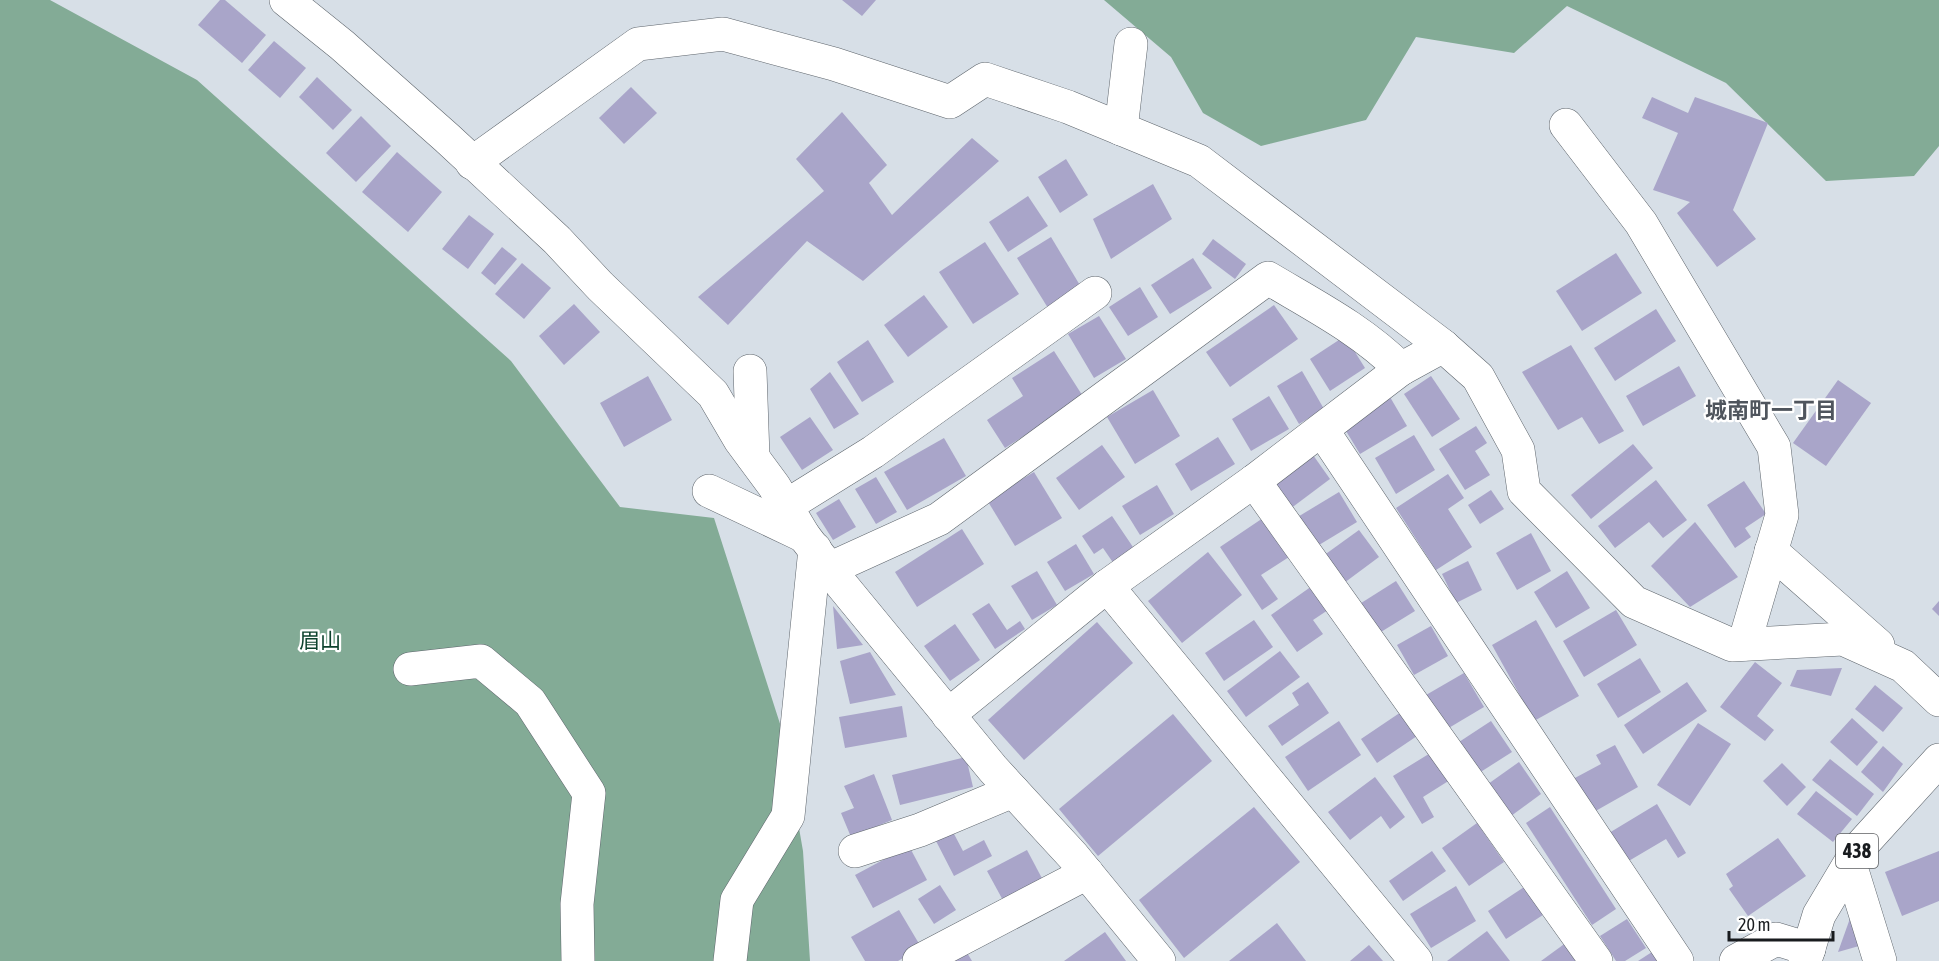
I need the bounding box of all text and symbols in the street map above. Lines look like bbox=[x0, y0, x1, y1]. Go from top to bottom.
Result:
district label: 城南町一丁目 bbox=[1705, 397, 1837, 423]
park label: 眉山 bbox=[299, 628, 341, 652]
road number: 438 bbox=[1836, 834, 1878, 868]
scale bar bbox=[1729, 904, 1832, 942]
text: 20 m bbox=[1738, 914, 1770, 935]

